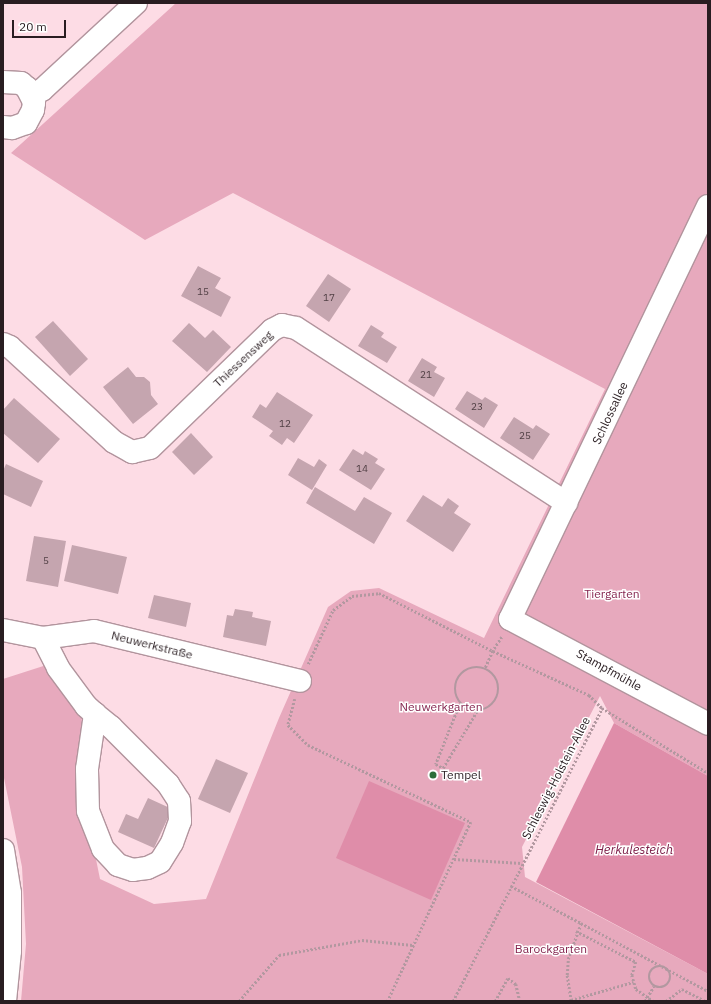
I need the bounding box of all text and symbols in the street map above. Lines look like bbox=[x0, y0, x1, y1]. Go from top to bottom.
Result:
scale bar bbox=[14, 12, 68, 38]
text: 20 m bbox=[19, 19, 47, 34]
house number: 15 bbox=[197, 286, 209, 298]
house number: 17 bbox=[323, 292, 335, 304]
street label: Thiessensweg bbox=[210, 328, 276, 390]
house number: 21 bbox=[420, 369, 432, 381]
street label: Schlossallee bbox=[589, 379, 631, 447]
house number: 23 bbox=[471, 401, 483, 413]
house number: 12 bbox=[279, 418, 291, 430]
house number: 25 bbox=[519, 430, 531, 442]
house number: 14 bbox=[356, 463, 368, 475]
house number: 5 bbox=[43, 555, 49, 567]
park label: Tiergarten bbox=[584, 587, 640, 601]
street label: Neuwerkstraße bbox=[110, 628, 194, 662]
street label: Stampfmühle bbox=[574, 646, 644, 694]
park label: Neuwerkgarten bbox=[400, 700, 482, 714]
street label: Schleswig-Holstein-Allee bbox=[519, 714, 593, 842]
place label: Tempel bbox=[441, 768, 481, 782]
marker: Tempel bbox=[428, 770, 438, 780]
water label: Herkulesteich bbox=[595, 842, 673, 858]
park label: Barockgarten bbox=[515, 942, 587, 956]

